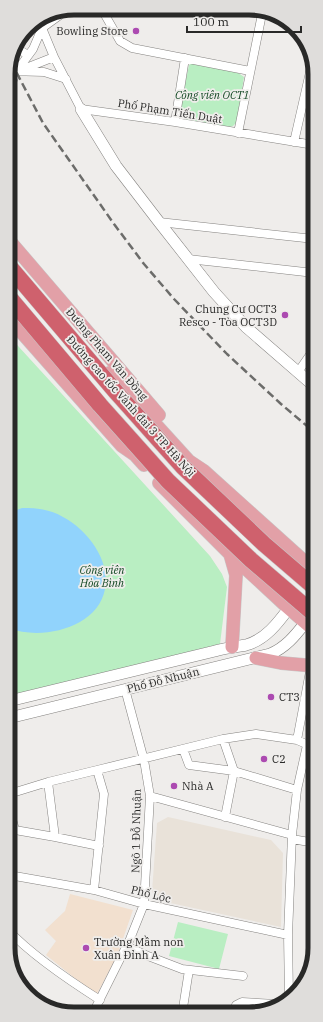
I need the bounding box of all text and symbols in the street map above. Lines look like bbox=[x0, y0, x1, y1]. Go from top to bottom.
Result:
scale bar bbox=[187, 8, 301, 34]
text: 100 m bbox=[193, 14, 229, 29]
place label: Bowling Store bbox=[56, 24, 128, 38]
marker: Bowling Store bbox=[131, 26, 141, 36]
park label: Công viên OCT1 bbox=[175, 88, 249, 102]
street label: Phố Phạm Tiến Duật bbox=[117, 96, 223, 126]
place label: Chung Cư OCT3 Resco - Tòa OCT3D bbox=[179, 302, 277, 329]
street label: Đường Phạm Văn Đồng bbox=[63, 305, 151, 403]
marker: Chung Cư OCT3 Resco - Tòa OCT3D bbox=[280, 310, 290, 320]
street label: Đường cao tốc Vành đai 3 TP. Hà Nội bbox=[64, 332, 199, 480]
park label: Công viên Hòa Bình bbox=[79, 563, 125, 590]
street label: Phố Đỗ Nhuận bbox=[125, 664, 201, 696]
place label: CT3 bbox=[279, 690, 300, 704]
marker: CT3 bbox=[266, 692, 276, 702]
place label: C2 bbox=[272, 752, 286, 766]
marker: C2 bbox=[259, 754, 269, 764]
place label: Nhà A bbox=[182, 779, 214, 793]
marker: Nhà A bbox=[169, 781, 179, 791]
street label: Ngõ 1 Đỗ Nhuận bbox=[128, 789, 144, 873]
street label: Phố Lộc bbox=[129, 882, 173, 906]
place label: Trường Mầm non Xuân Đỉnh A bbox=[94, 935, 184, 962]
marker: Trường Mầm non Xuân Đỉnh A bbox=[81, 943, 91, 953]

